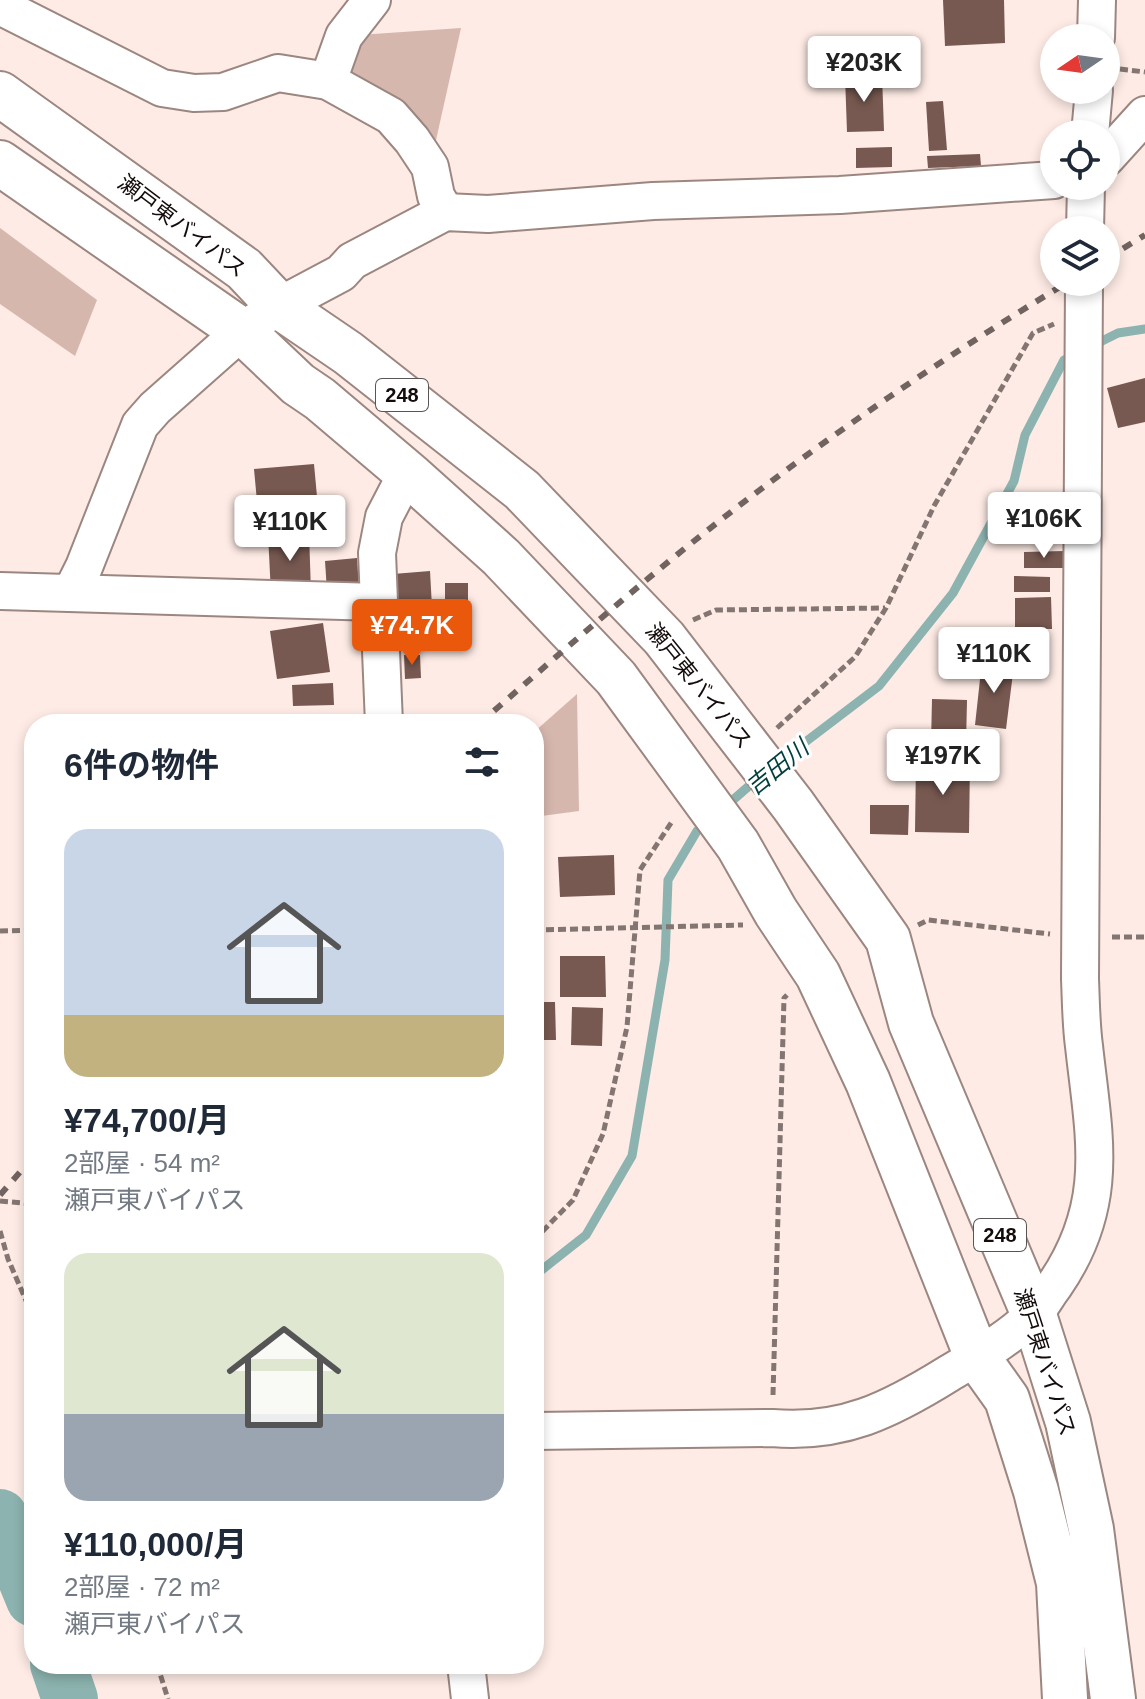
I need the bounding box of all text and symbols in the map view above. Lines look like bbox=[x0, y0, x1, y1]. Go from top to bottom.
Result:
north arrow bbox=[1040, 24, 1120, 104]
map controls bbox=[1040, 24, 1120, 296]
pin: ¥203K bbox=[808, 36, 920, 104]
text: ¥203K bbox=[826, 47, 902, 77]
button: locate bbox=[1040, 120, 1120, 200]
street label: 瀬戸東バイパス bbox=[113, 170, 251, 282]
button: layers bbox=[1040, 216, 1120, 296]
road number: 248 bbox=[376, 379, 428, 411]
pin: ¥106K bbox=[988, 492, 1100, 560]
pin: ¥110K bbox=[234, 495, 346, 563]
text: ¥106K bbox=[1006, 503, 1082, 533]
text: ¥110K bbox=[252, 506, 328, 536]
pin: ¥74.7K bbox=[347, 599, 477, 667]
text: ¥74.7K bbox=[370, 610, 454, 640]
street label: 瀬戸東バイパス bbox=[641, 618, 757, 754]
pin: ¥110K bbox=[938, 627, 1050, 695]
text: ¥110K bbox=[956, 638, 1032, 668]
pin: ¥197K bbox=[887, 729, 999, 797]
water label: 吉田川 bbox=[741, 732, 816, 800]
icon: filters bbox=[460, 740, 504, 784]
text: ¥197K bbox=[905, 740, 981, 770]
text: 6件の物件 bbox=[64, 746, 219, 784]
icon: home bbox=[212, 881, 356, 1025]
text: ¥74,700/月 bbox=[64, 1101, 230, 1139]
text: 2部屋 · 54 m² bbox=[64, 1148, 220, 1178]
text: 瀬戸東バイパス bbox=[64, 1185, 245, 1215]
road number: 248 bbox=[974, 1219, 1026, 1251]
street label: 瀬戸東バイパス bbox=[1009, 1285, 1081, 1439]
icon: home bbox=[212, 1305, 356, 1449]
text: ¥110,000/月 bbox=[64, 1525, 247, 1563]
text: 2部屋 · 72 m² bbox=[64, 1572, 220, 1602]
text: 瀬戸東バイパス bbox=[64, 1609, 245, 1639]

